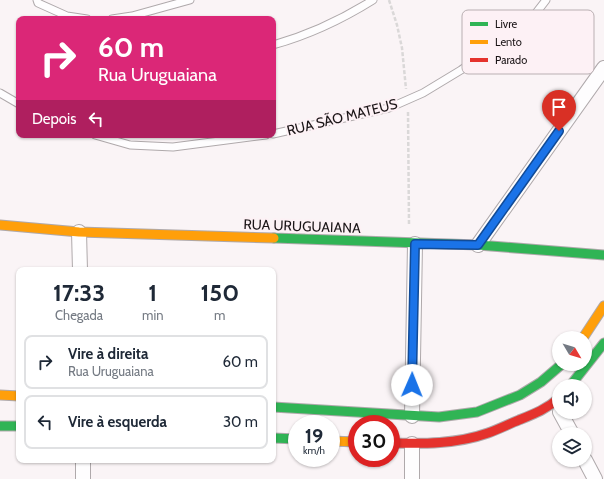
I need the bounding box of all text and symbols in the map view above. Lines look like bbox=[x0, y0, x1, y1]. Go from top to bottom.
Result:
legend bbox=[462, 10, 594, 74]
text: Livre bbox=[495, 17, 518, 31]
text: 60 m bbox=[98, 30, 164, 64]
icon: right bbox=[32, 32, 84, 84]
text: Lento bbox=[495, 35, 522, 49]
text: Parado bbox=[495, 53, 527, 67]
text: Rua Uruguaiana bbox=[98, 64, 217, 86]
pin bbox=[542, 90, 576, 131]
street label: RUA SÃO MATEUS bbox=[285, 95, 399, 139]
icon: arrive bbox=[548, 96, 570, 118]
icon: left bbox=[85, 108, 107, 130]
text: Depois bbox=[32, 110, 77, 128]
street label: RUA URUGUAIANA bbox=[243, 215, 361, 237]
text: 17:33 bbox=[53, 278, 105, 307]
text: 1 bbox=[148, 278, 157, 307]
text: 150 bbox=[200, 278, 239, 307]
text: Chegada bbox=[55, 307, 103, 323]
text: min bbox=[142, 307, 164, 323]
text: m bbox=[214, 307, 225, 323]
north arrow bbox=[552, 331, 592, 371]
map controls bbox=[552, 331, 592, 467]
text: Vire à direita bbox=[68, 345, 149, 363]
icon: right bbox=[34, 351, 56, 373]
text: 60 m bbox=[222, 353, 258, 371]
text: Rua Uruguaiana bbox=[68, 363, 154, 379]
position arrow bbox=[391, 364, 433, 406]
button: sound bbox=[552, 379, 592, 419]
icon: left bbox=[34, 411, 56, 433]
text: Vire à esquerda bbox=[68, 413, 167, 431]
text: 30 m bbox=[223, 413, 258, 431]
speed limit sign: 30 bbox=[348, 415, 400, 467]
text: 19 bbox=[305, 424, 323, 448]
button: layers bbox=[552, 427, 592, 467]
text: km/h bbox=[303, 444, 325, 457]

